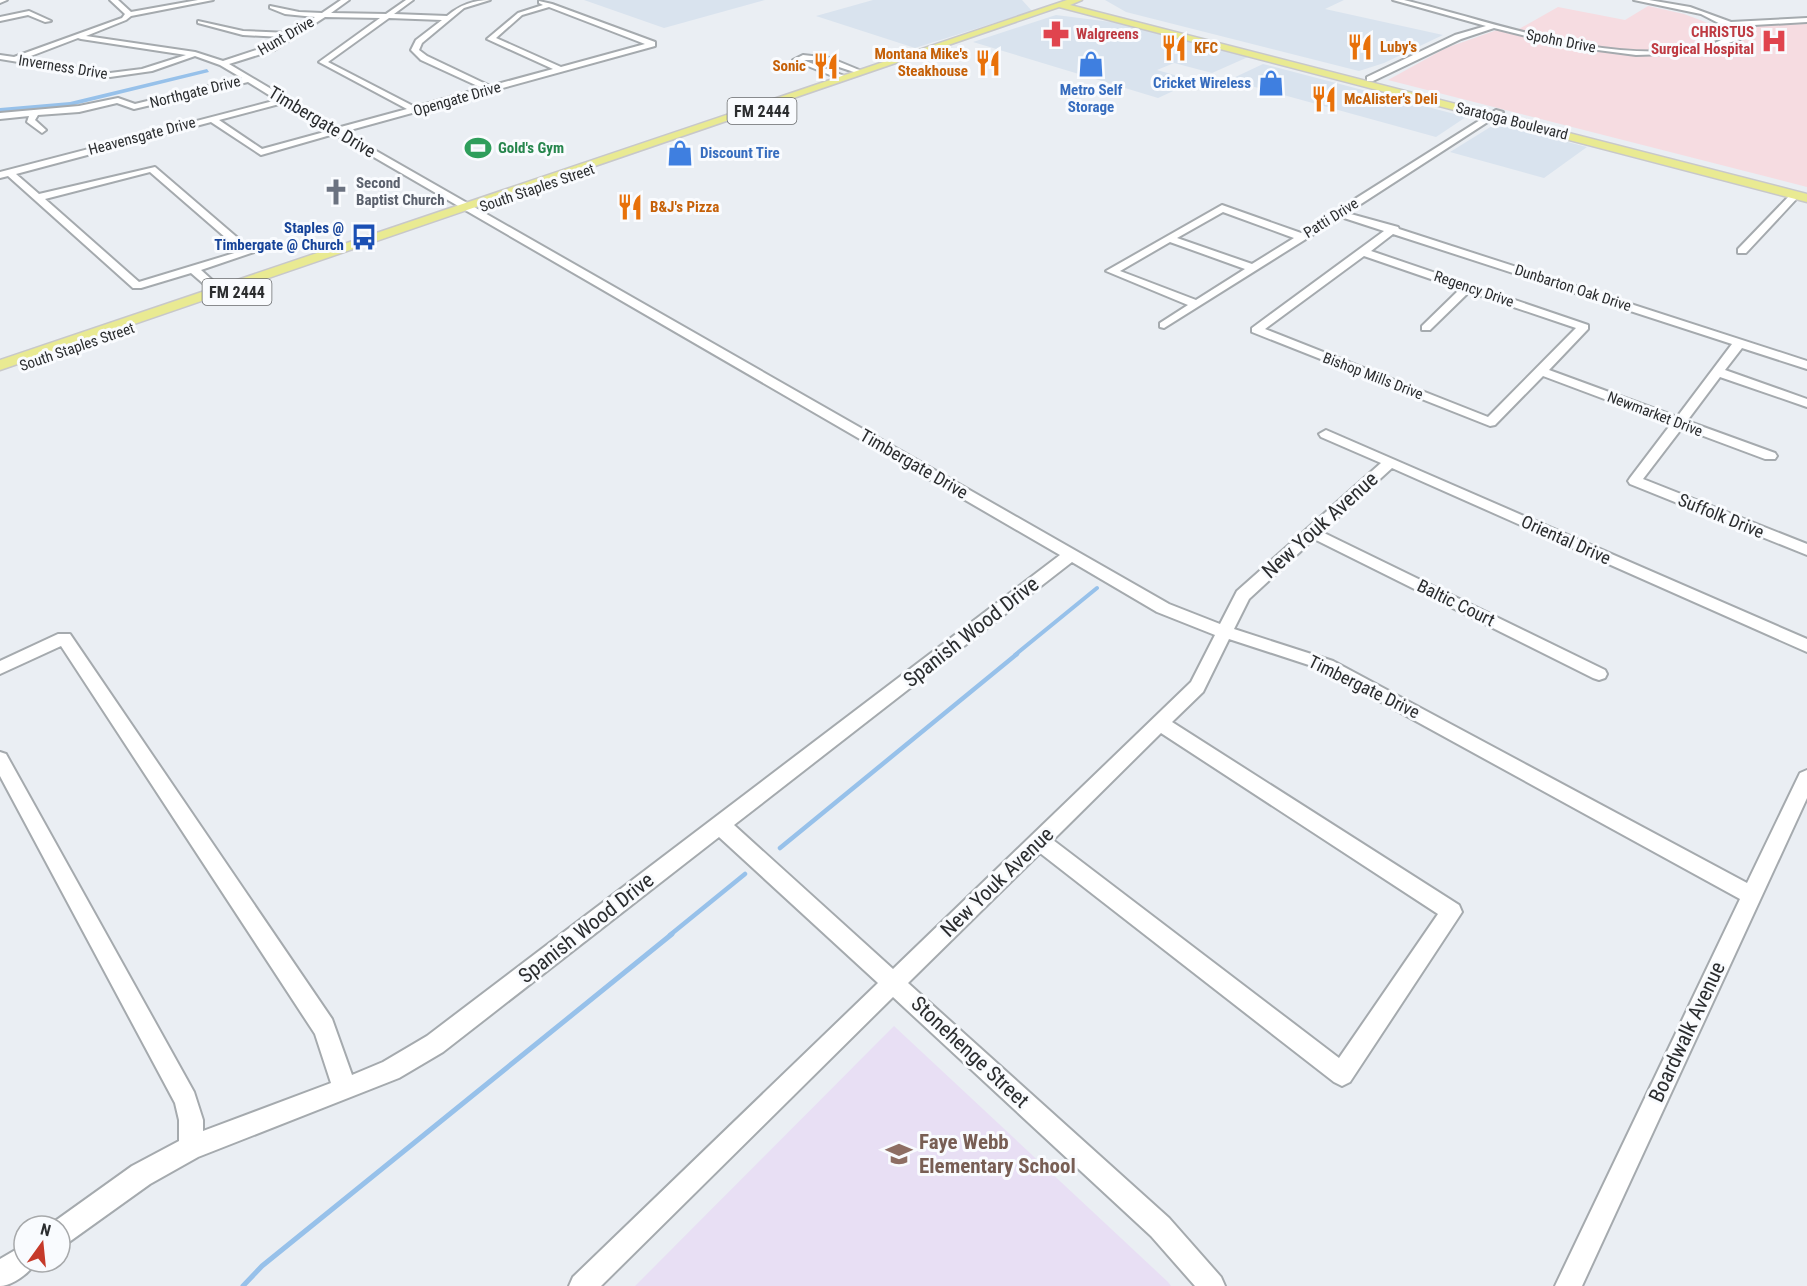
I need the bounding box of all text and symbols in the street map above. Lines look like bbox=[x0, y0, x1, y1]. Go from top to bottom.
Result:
street label: Hunt Drive bbox=[255, 13, 317, 59]
pharmacy icon: Walgreens bbox=[1041, 19, 1071, 49]
place label: CHRISTUS Surgical Hospital bbox=[1651, 23, 1754, 58]
place label: Walgreens bbox=[1076, 25, 1139, 43]
street label: Spohn Drive bbox=[1525, 25, 1597, 57]
hospital icon: CHRISTUS Surgical Hospital bbox=[1759, 26, 1789, 56]
restaurant icon: Luby's bbox=[1345, 32, 1375, 62]
restaurant icon: KFC bbox=[1159, 33, 1189, 63]
place label: Luby's bbox=[1380, 38, 1417, 56]
place label: KFC bbox=[1194, 39, 1218, 57]
place label: Montana Mike's Steakhouse bbox=[874, 45, 968, 80]
restaurant icon: Montana Mike's Steakhouse bbox=[973, 48, 1003, 78]
shop icon: Metro Self Storage bbox=[1076, 49, 1106, 79]
street label: Inverness Drive bbox=[17, 51, 109, 83]
restaurant icon: Sonic bbox=[811, 51, 841, 81]
place label: Sonic bbox=[772, 57, 806, 75]
shop icon: Cricket Wireless bbox=[1256, 68, 1286, 98]
street label: Northgate Drive bbox=[148, 72, 242, 112]
place label: Cricket Wireless bbox=[1153, 74, 1251, 92]
street label: Opengate Drive bbox=[411, 78, 503, 120]
street label: Timbergate Drive bbox=[265, 81, 380, 162]
place label: Metro Self Storage bbox=[1060, 81, 1122, 116]
restaurant icon: McAlister's Deli bbox=[1309, 84, 1339, 114]
place label: McAlister's Deli bbox=[1344, 90, 1438, 108]
road number: FM 2444 bbox=[728, 98, 796, 124]
street label: Saratoga Boulevard bbox=[1454, 98, 1570, 144]
street label: Heavensgate Drive bbox=[86, 113, 198, 159]
sports icon: Gold's Gym bbox=[463, 133, 493, 163]
shop icon: Discount Tire bbox=[665, 138, 695, 168]
place label: Gold's Gym bbox=[498, 139, 564, 157]
place label: Discount Tire bbox=[700, 144, 780, 162]
street label: South Staples Street bbox=[477, 160, 597, 216]
place label: Second Baptist Church bbox=[356, 174, 445, 209]
church icon: Second Baptist Church bbox=[321, 177, 351, 207]
restaurant icon: B&J's Pizza bbox=[615, 192, 645, 222]
street label: Patti Drive bbox=[1300, 194, 1362, 242]
place label: B&J's Pizza bbox=[650, 198, 719, 216]
place label: Staples @ Timbergate @ Church bbox=[214, 219, 344, 254]
bus stop icon: Staples @ Timbergate @ Church bbox=[349, 222, 379, 252]
street label: Dunbarton Oak Drive bbox=[1512, 261, 1634, 315]
street label: Regency Drive bbox=[1432, 267, 1516, 311]
road number: FM 2444 bbox=[202, 279, 272, 305]
street label: South Staples Street bbox=[17, 319, 137, 375]
street label: Bishop Mills Drive bbox=[1320, 349, 1426, 403]
street label: Newmarket Drive bbox=[1605, 388, 1705, 440]
street label: Timbergate Drive bbox=[857, 424, 972, 503]
street label: New Youk Avenue bbox=[1257, 467, 1383, 583]
street label: Suffolk Drive bbox=[1675, 489, 1767, 542]
street label: Oriental Drive bbox=[1518, 510, 1614, 569]
street label: Spanish Wood Drive bbox=[899, 572, 1043, 692]
street label: Baltic Court bbox=[1414, 575, 1498, 630]
street label: Timbergate Drive bbox=[1305, 651, 1423, 723]
street label: New Youk Avenue bbox=[936, 822, 1058, 942]
street label: Spanish Wood Drive bbox=[514, 868, 658, 988]
street label: Boardwalk Avenue bbox=[1644, 958, 1730, 1106]
street label: Stonehenge Street bbox=[906, 991, 1034, 1113]
place label: Faye Webb Elementary School bbox=[919, 1130, 1076, 1178]
school or university icon: Faye Webb Elementary School bbox=[884, 1139, 914, 1169]
north arrow bbox=[12, 1214, 72, 1274]
text: N bbox=[39, 1220, 53, 1240]

